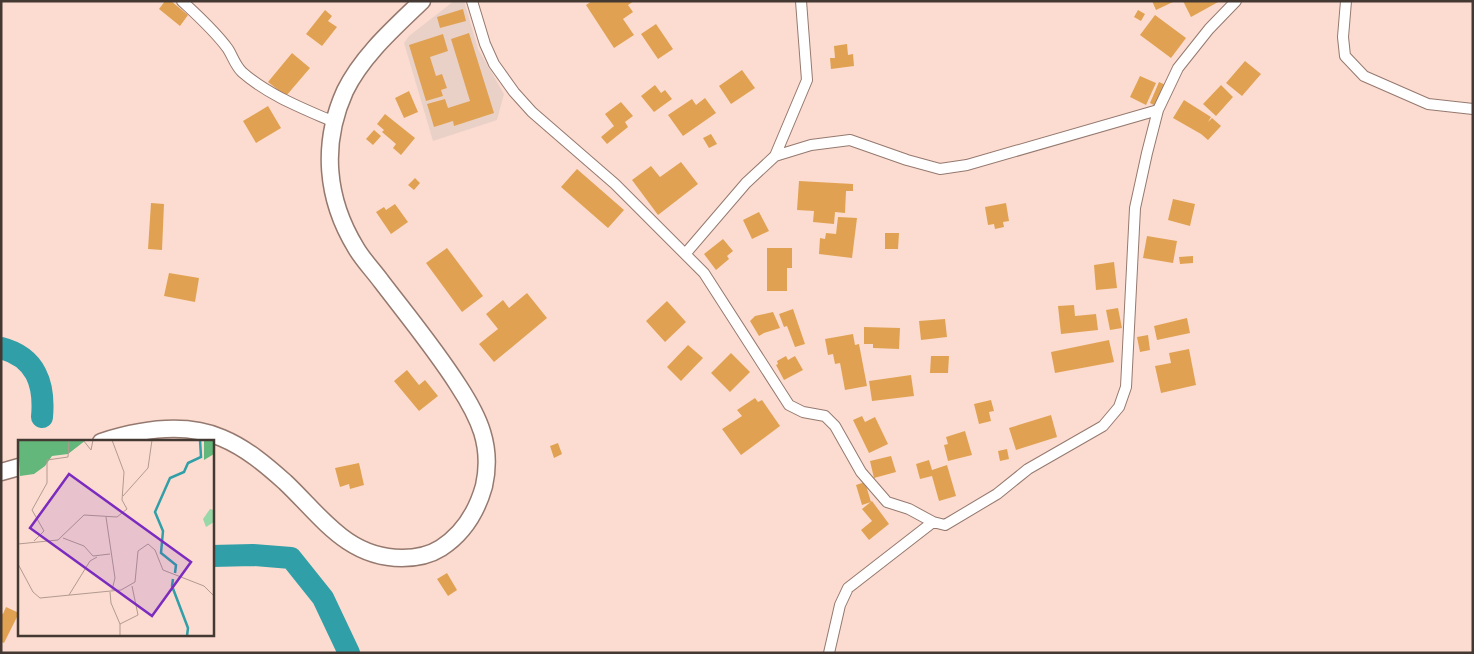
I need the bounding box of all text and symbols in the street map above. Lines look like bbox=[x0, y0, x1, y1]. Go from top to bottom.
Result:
inset map bbox=[18, 440, 214, 636]

